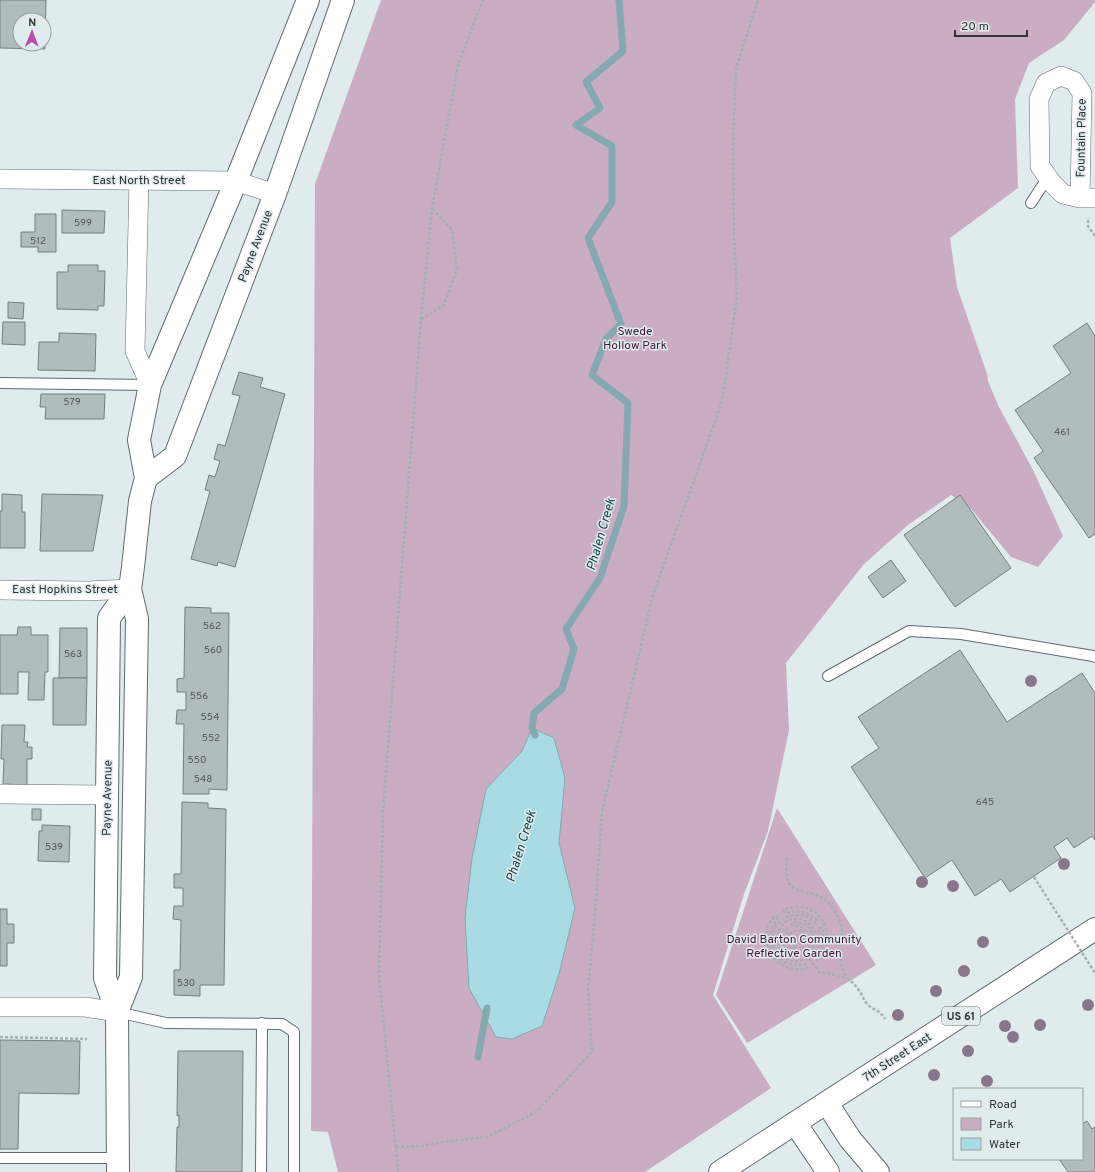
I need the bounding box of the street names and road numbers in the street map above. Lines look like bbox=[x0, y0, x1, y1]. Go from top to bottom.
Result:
street label: Fountain Place bbox=[1073, 98, 1091, 178]
street label: East North Street bbox=[92, 173, 186, 189]
street label: Payne Avenue bbox=[235, 208, 277, 285]
street label: East Hopkins Street bbox=[12, 582, 118, 598]
street label: Payne Avenue bbox=[99, 760, 117, 836]
road number: US 61 bbox=[942, 1007, 980, 1025]
street label: 7th Street East bbox=[860, 1030, 935, 1086]

